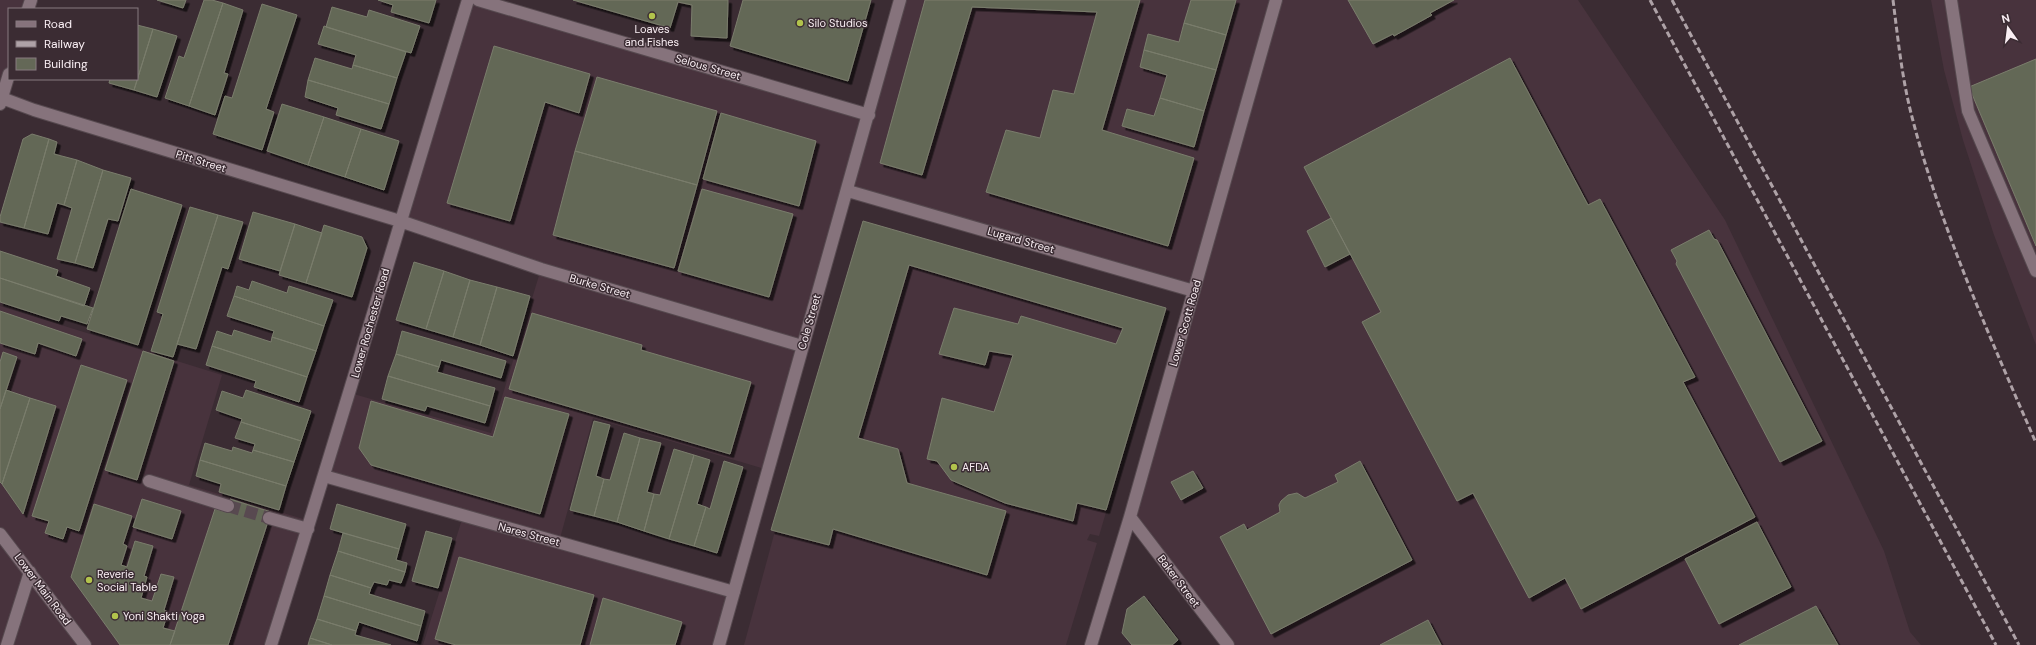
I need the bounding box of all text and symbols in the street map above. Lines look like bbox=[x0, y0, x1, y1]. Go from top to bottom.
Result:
legend bbox=[8, 8, 138, 80]
north arrow bbox=[1988, 8, 2028, 48]
marker: Loaves and Fishes bbox=[647, 11, 657, 21]
text: N bbox=[2000, 11, 2011, 26]
text: Road bbox=[44, 16, 72, 32]
place label: Silo Studios bbox=[808, 16, 868, 30]
marker: Silo Studios bbox=[795, 18, 805, 28]
place label: Loaves and Fishes bbox=[625, 22, 679, 49]
text: Railway bbox=[44, 36, 85, 52]
street label: Selous Street bbox=[674, 51, 742, 83]
text: Building bbox=[44, 56, 88, 72]
street label: Pitt Street bbox=[174, 147, 228, 175]
street label: Lugard Street bbox=[986, 224, 1056, 256]
street label: Lower Rochester Road bbox=[348, 267, 392, 379]
street label: Burke Street bbox=[568, 271, 632, 301]
street label: Lower Scott Road bbox=[1166, 278, 1204, 368]
street label: Cole Street bbox=[794, 293, 824, 351]
place label: AFDA bbox=[962, 460, 990, 474]
marker: AFDA bbox=[949, 462, 959, 472]
street label: Nares Street bbox=[497, 519, 561, 549]
street label: Lower Main Road bbox=[12, 550, 75, 628]
street label: Baker Street bbox=[1155, 552, 1203, 610]
place label: Reverie Social Table bbox=[97, 567, 157, 594]
marker: Reverie Social Table bbox=[84, 575, 94, 585]
place label: Yoni Shakti Yoga bbox=[123, 609, 205, 623]
marker: Yoni Shakti Yoga bbox=[110, 611, 120, 621]

